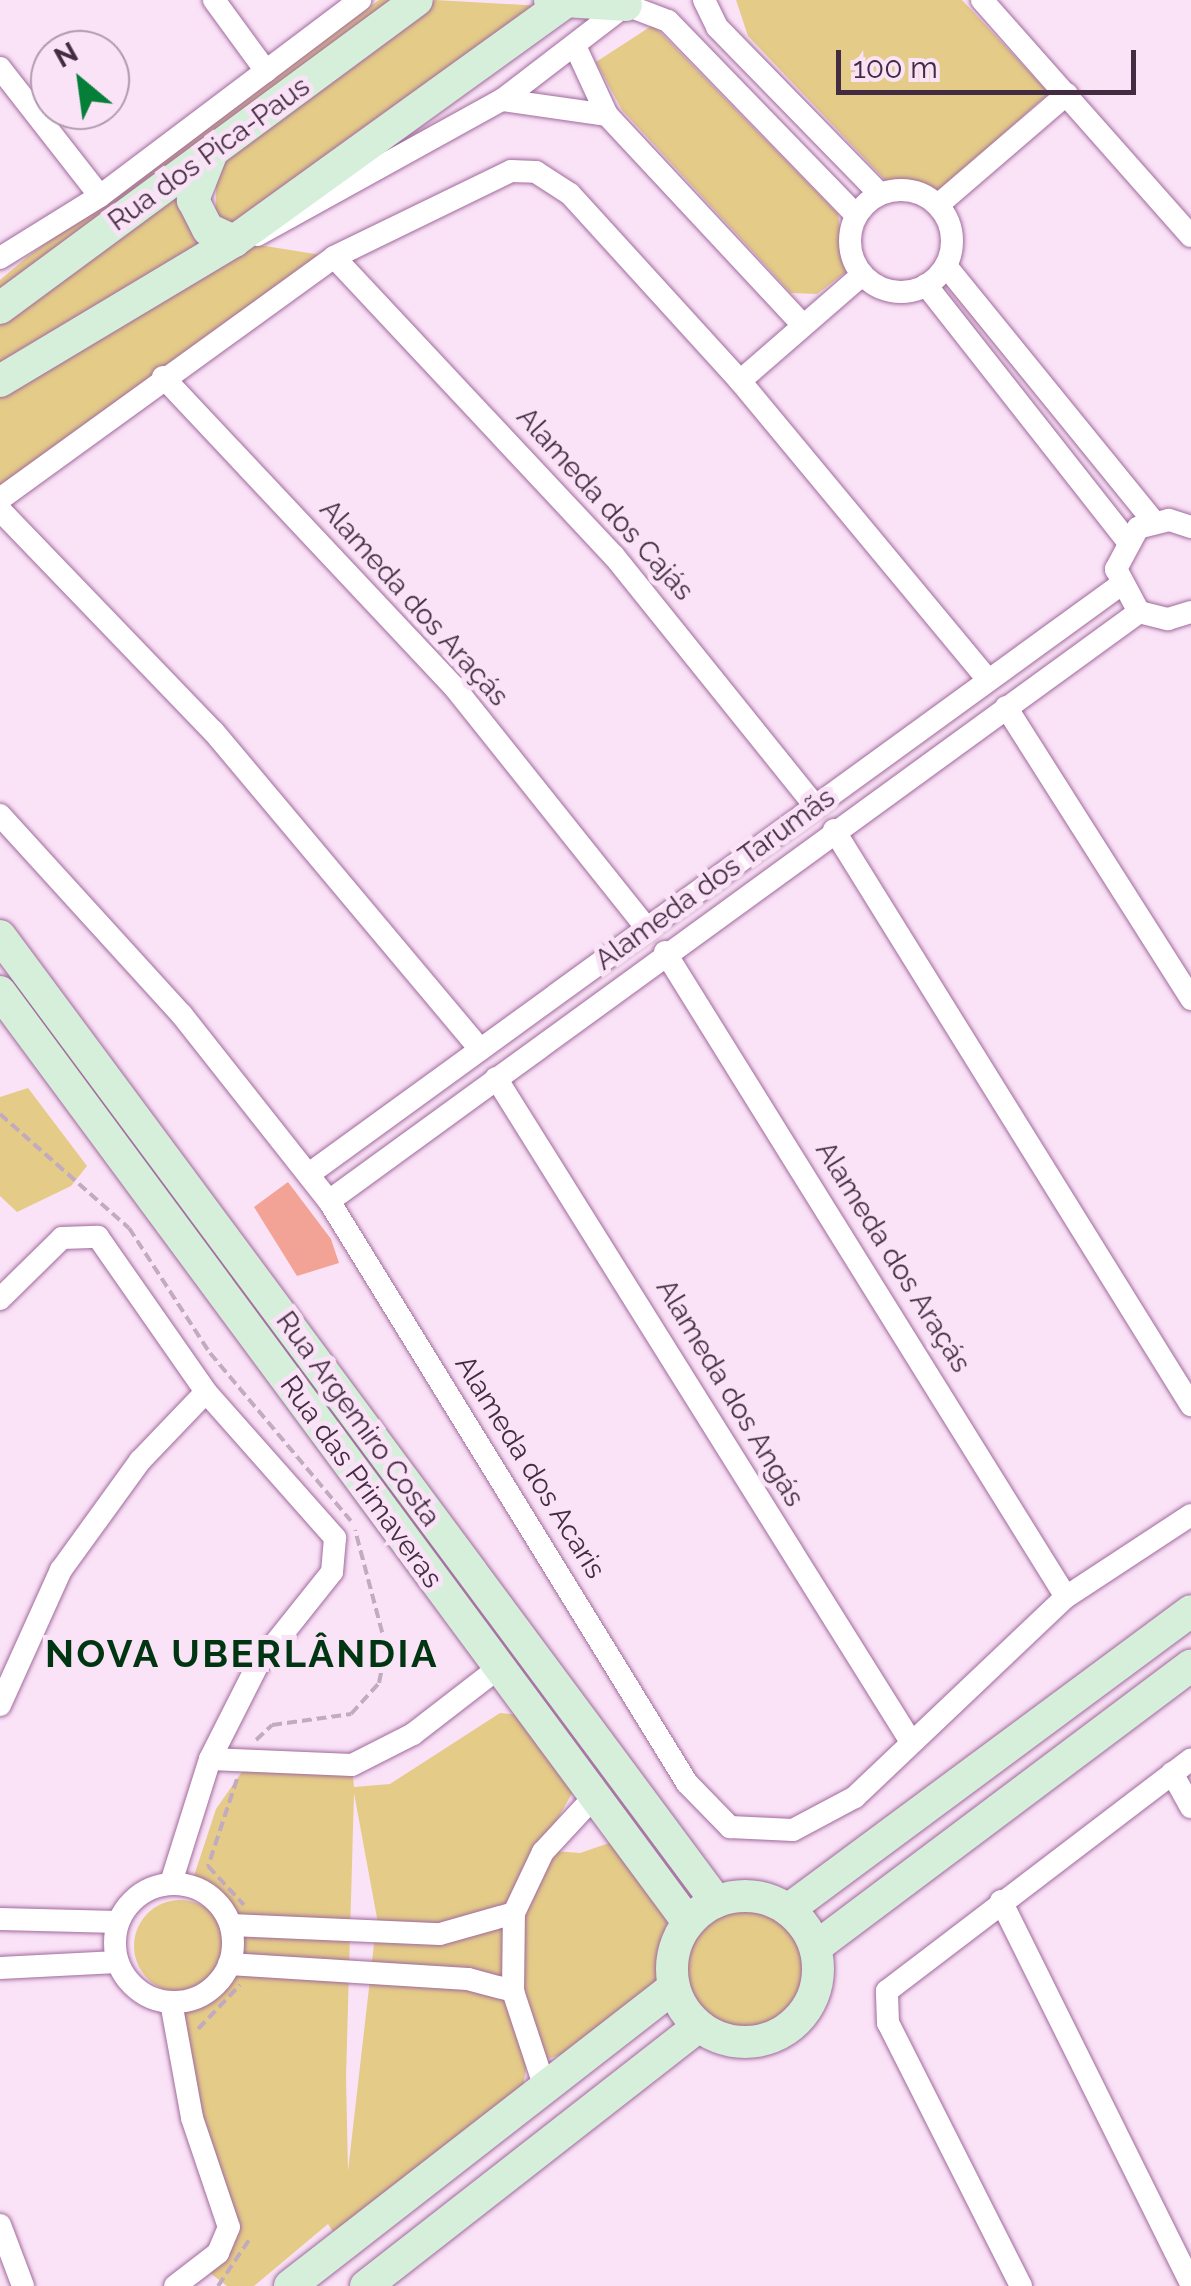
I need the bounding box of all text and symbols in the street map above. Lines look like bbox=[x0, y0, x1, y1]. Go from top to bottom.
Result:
north arrow bbox=[30, 30, 130, 130]
scale bar bbox=[841, 30, 1141, 92]
text: N bbox=[49, 35, 84, 75]
text: 100 m bbox=[853, 50, 938, 85]
street label: Rua dos Pica-Paus bbox=[102, 70, 316, 238]
street label: Alameda dos Cajás bbox=[510, 401, 700, 607]
street label: Alameda dos Araçás bbox=[312, 493, 516, 713]
street label: Alameda dos Tarumãs bbox=[588, 780, 842, 978]
street label: Alameda dos Araçás bbox=[808, 1135, 978, 1379]
street label: Alameda dos Angás bbox=[649, 1273, 811, 1513]
street label: Rua Argemiro Costa bbox=[269, 1305, 447, 1533]
street label: Alameda dos Acaris bbox=[448, 1349, 612, 1585]
street label: Rua das Primaveras bbox=[273, 1369, 449, 1595]
district label: NOVA UBERLÂNDIA bbox=[44, 1631, 440, 1677]

